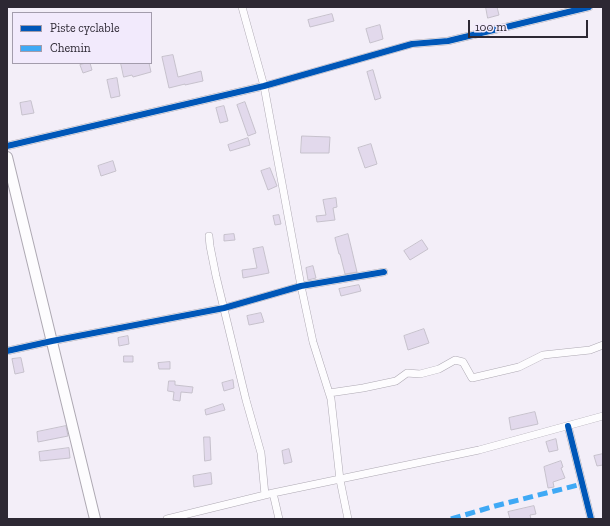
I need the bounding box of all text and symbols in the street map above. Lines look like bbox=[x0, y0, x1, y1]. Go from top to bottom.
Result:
legend bbox=[12, 12, 152, 64]
scale bar bbox=[470, 12, 590, 38]
text: 100 m bbox=[475, 20, 507, 34]
text: Piste cyclable bbox=[50, 21, 120, 35]
text: Chemin bbox=[50, 41, 91, 55]

